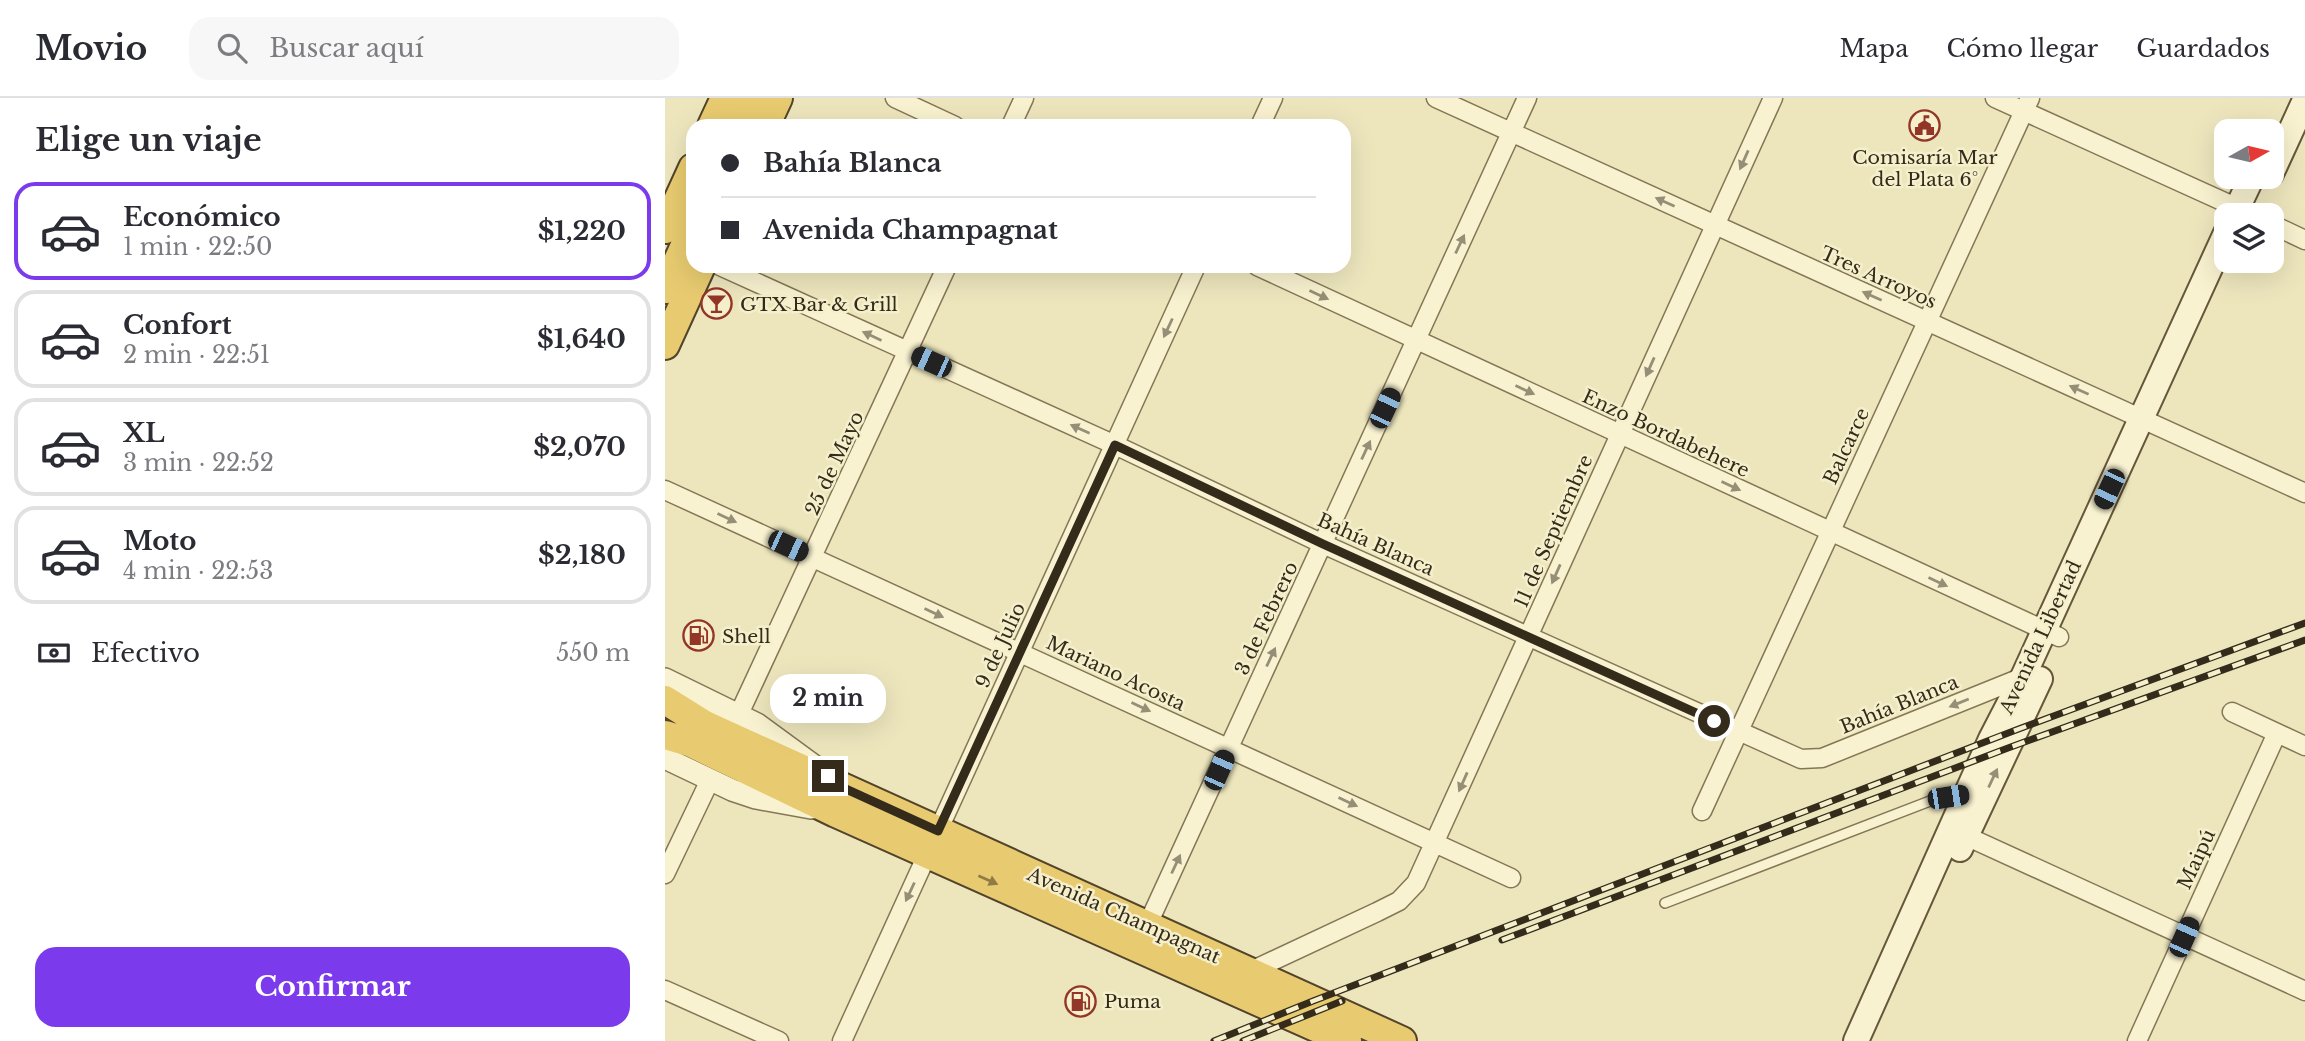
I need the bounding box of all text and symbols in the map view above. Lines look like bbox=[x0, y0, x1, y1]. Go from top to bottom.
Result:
search box bbox=[189, 17, 679, 80]
text: Movio bbox=[35, 28, 147, 69]
icon: search bbox=[213, 29, 251, 67]
text: Buscar aquí bbox=[269, 32, 424, 64]
text: Mapa bbox=[1839, 34, 1908, 63]
text: Cómo llegar bbox=[1946, 34, 2098, 63]
text: Guardados bbox=[2136, 34, 2270, 63]
public building icon: Comisaría Mar del Plata 6° bbox=[1908, 109, 1942, 143]
north arrow bbox=[2214, 119, 2284, 189]
map controls bbox=[2214, 119, 2284, 273]
text: Elige un viaje bbox=[35, 120, 262, 160]
place label: Comisaría Mar del Plata 6° bbox=[1852, 146, 1998, 191]
text: Bahía Blanca bbox=[763, 147, 942, 179]
one-way arrow bbox=[1739, 150, 1750, 170]
one-way arrow bbox=[1655, 196, 1675, 208]
icon: car bbox=[39, 200, 102, 263]
text: Económico bbox=[123, 201, 281, 233]
button: layers bbox=[2214, 203, 2284, 273]
text: Avenida Champagnat bbox=[763, 214, 1058, 246]
text: $1,220 bbox=[538, 215, 626, 247]
text: 1 min · 22:50 bbox=[123, 233, 272, 261]
one-way arrow bbox=[1455, 233, 1466, 254]
street label: Tres Arroyos bbox=[1817, 242, 1940, 313]
bar icon: GTX Bar & Grill bbox=[700, 287, 734, 321]
one-way arrow bbox=[1308, 290, 1329, 301]
one-way arrow bbox=[1862, 290, 1882, 302]
place label: GTX Bar & Grill bbox=[740, 293, 898, 316]
icon: car bbox=[39, 308, 102, 371]
text: Confort bbox=[123, 309, 232, 341]
one-way arrow bbox=[1162, 318, 1174, 338]
text: $1,640 bbox=[537, 323, 626, 355]
one-way arrow bbox=[862, 330, 882, 342]
text: 2 min · 22:51 bbox=[123, 341, 270, 369]
car bbox=[908, 344, 955, 380]
one-way arrow bbox=[1645, 357, 1656, 378]
one-way arrow bbox=[2069, 384, 2089, 396]
car bbox=[1367, 385, 1404, 431]
one-way arrow bbox=[1515, 385, 1535, 396]
street label: Enzo Bordabehere bbox=[1579, 385, 1753, 482]
street label: Balcarce bbox=[1819, 404, 1874, 488]
street label: 25 de Mayo bbox=[800, 408, 869, 519]
icon: car bbox=[39, 416, 102, 479]
text: XL bbox=[123, 417, 165, 449]
one-way arrow bbox=[1070, 423, 1090, 435]
text: $2,070 bbox=[533, 431, 626, 463]
one-way arrow bbox=[1361, 440, 1372, 461]
text: 3 min · 22:52 bbox=[123, 449, 274, 477]
street label: 11 de Septiembre bbox=[1509, 451, 1597, 611]
car bbox=[2091, 466, 2128, 512]
one-way arrow bbox=[1721, 481, 1742, 492]
street label: Bahía Blanca bbox=[1314, 508, 1438, 581]
one-way arrow bbox=[717, 512, 737, 524]
icon: car bbox=[39, 524, 102, 587]
text: Moto bbox=[123, 525, 196, 557]
car bbox=[765, 528, 812, 564]
text: $2,180 bbox=[538, 539, 626, 571]
text: 4 min · 22:53 bbox=[123, 557, 273, 585]
street label: Avenida Libertad bbox=[1994, 557, 2086, 719]
street label: 3 de Febrero bbox=[1230, 558, 1303, 679]
one-way arrow bbox=[1551, 564, 1562, 585]
one-way arrow bbox=[1928, 576, 1948, 587]
street label: 9 de Julio bbox=[971, 599, 1030, 692]
one-way arrow bbox=[924, 607, 944, 618]
fuel station icon: Shell bbox=[682, 619, 716, 653]
place label: Shell bbox=[722, 625, 771, 648]
street label: Mariano Acosta bbox=[1043, 631, 1189, 716]
icon: cash bbox=[35, 634, 73, 672]
text: Efectivo bbox=[91, 637, 200, 669]
text: 550 m bbox=[556, 639, 630, 667]
one-way arrow bbox=[1265, 647, 1277, 667]
street label: Bahía Blanca bbox=[1837, 670, 1962, 739]
callout: 2 min bbox=[770, 674, 886, 724]
text: 2 min bbox=[792, 684, 864, 712]
one-way arrow bbox=[1949, 697, 1970, 708]
one-way arrow bbox=[1131, 701, 1151, 713]
route start bbox=[1698, 705, 1730, 737]
car bbox=[1201, 747, 1238, 793]
route end bbox=[812, 760, 844, 792]
one-way arrow bbox=[1988, 768, 1999, 788]
one-way arrow bbox=[1457, 772, 1469, 792]
car bbox=[1926, 783, 1971, 811]
one-way arrow bbox=[1338, 796, 1358, 808]
street label: Maipú bbox=[2173, 825, 2220, 893]
one-way arrow bbox=[1170, 854, 1182, 874]
street label: Avenida Champagnat bbox=[1023, 862, 1225, 969]
one-way arrow bbox=[978, 874, 998, 886]
one-way arrow bbox=[905, 881, 916, 902]
car bbox=[2166, 914, 2203, 960]
button: Confirmar bbox=[35, 947, 630, 1027]
fuel station icon: Puma bbox=[1064, 984, 1098, 1018]
place label: Puma bbox=[1104, 990, 1161, 1013]

